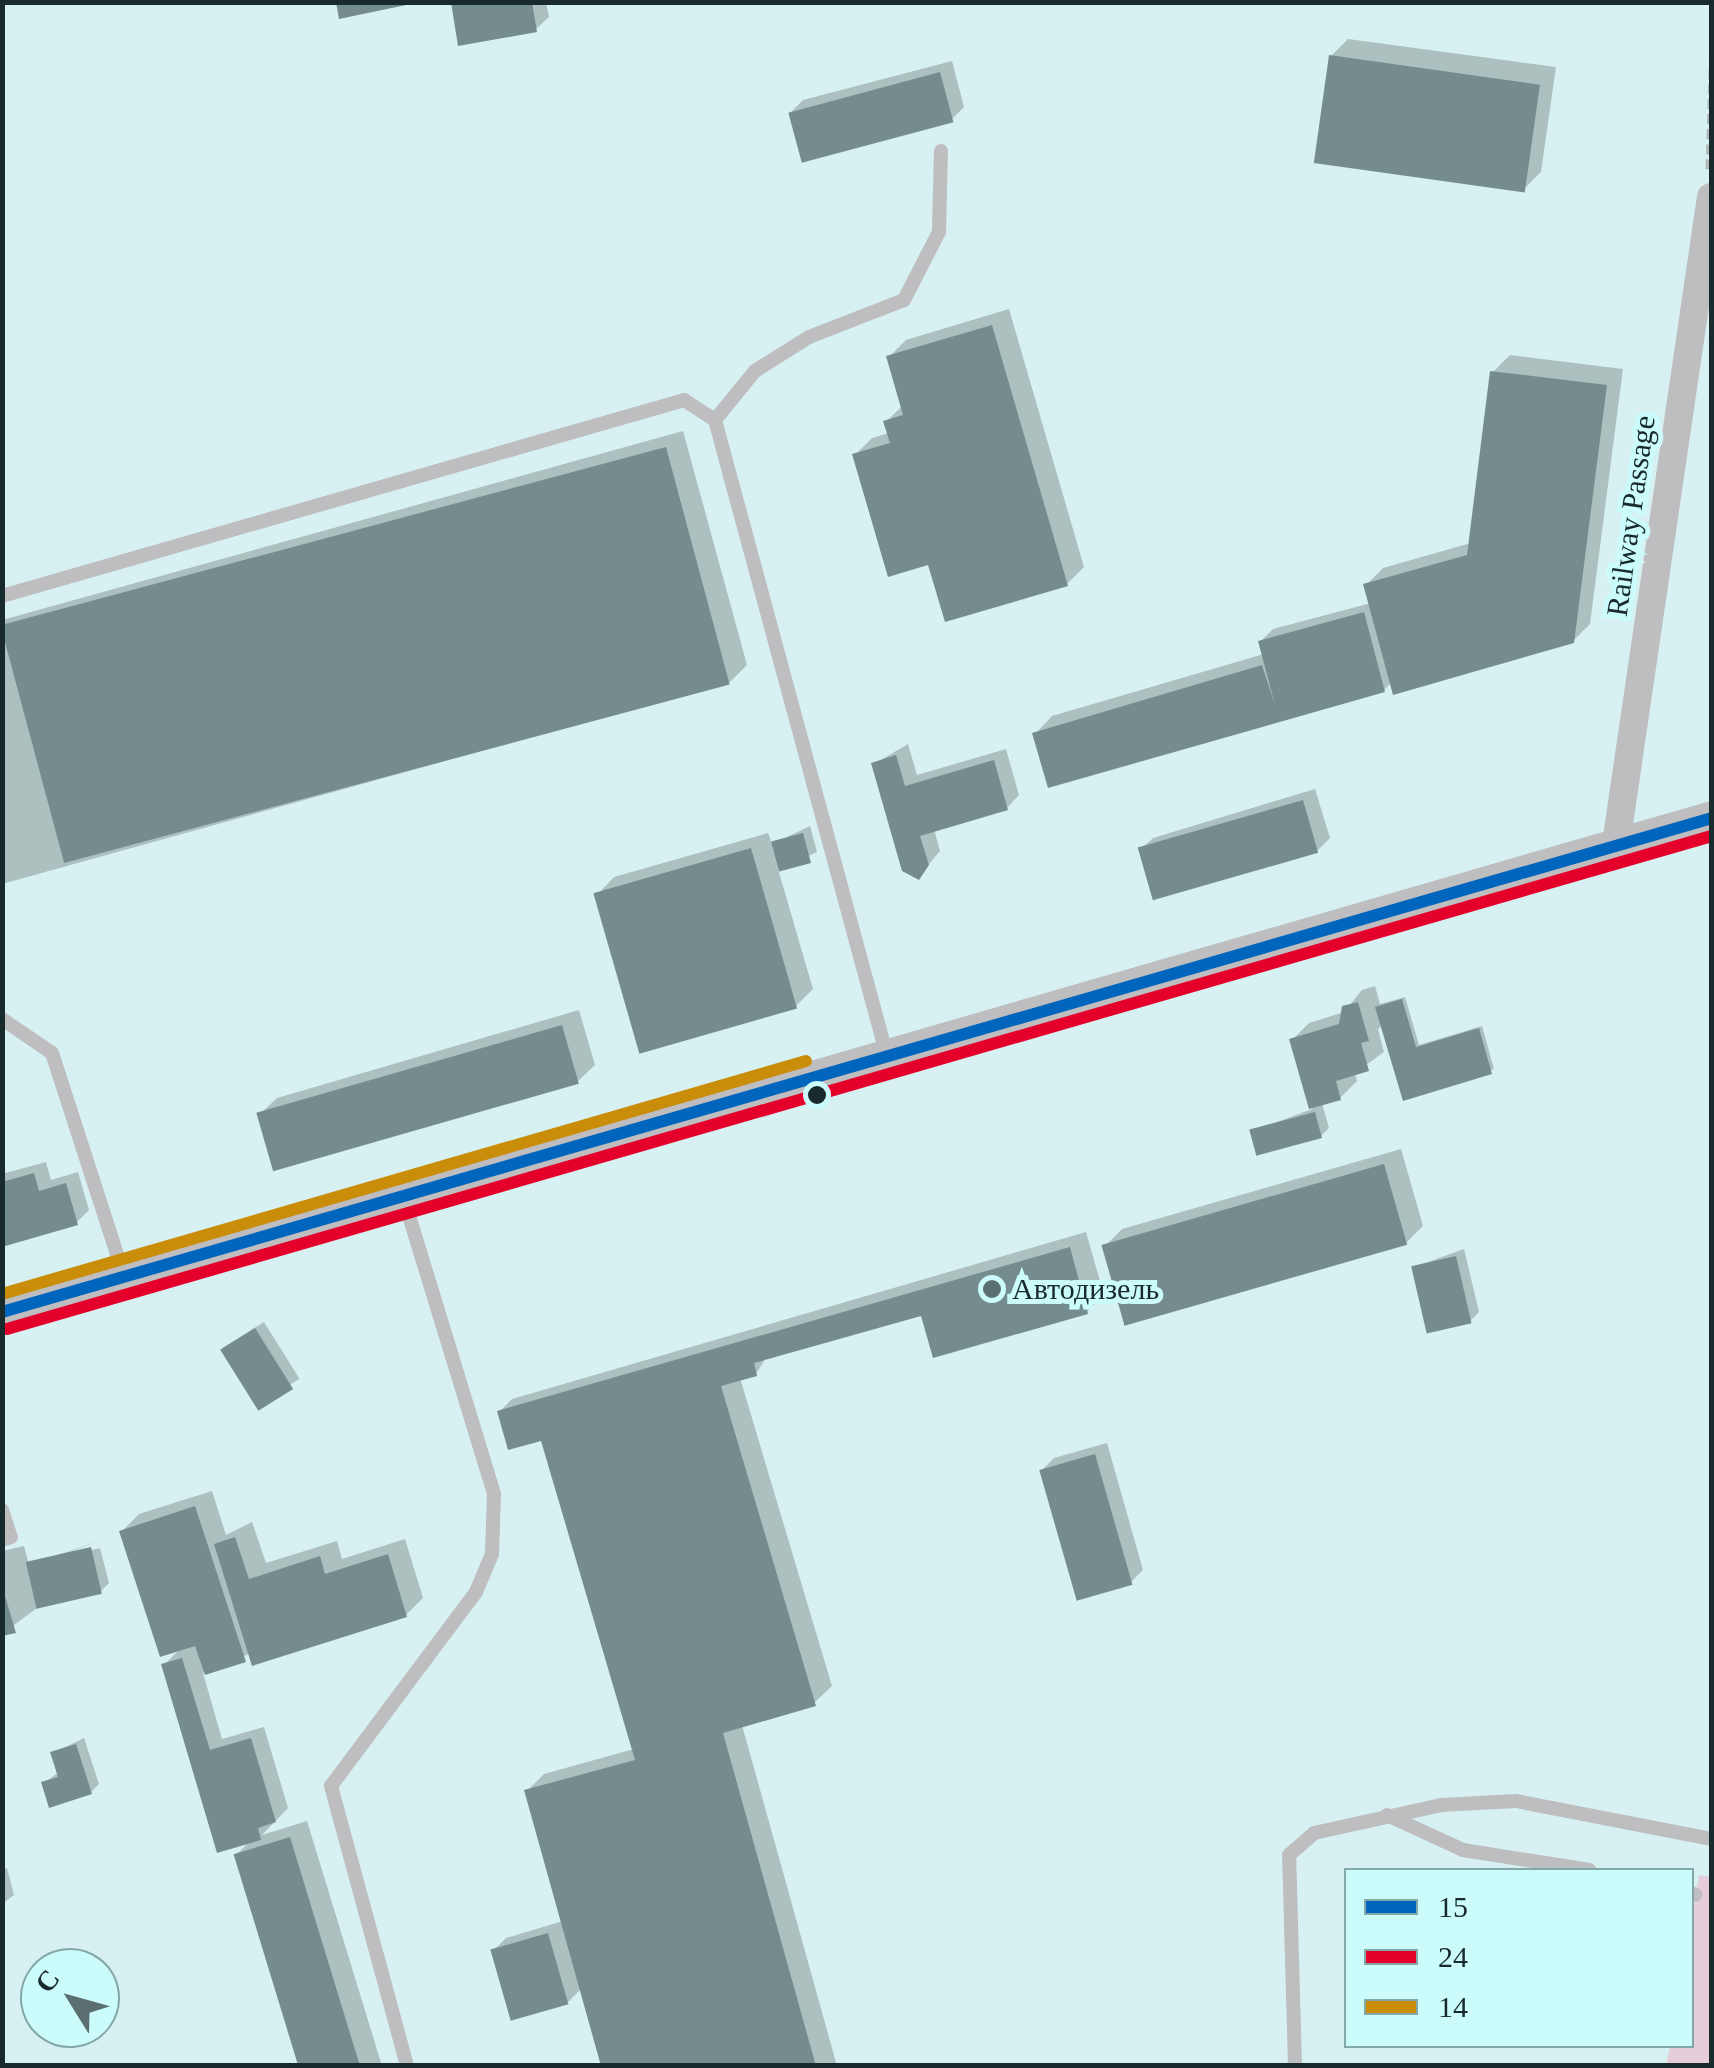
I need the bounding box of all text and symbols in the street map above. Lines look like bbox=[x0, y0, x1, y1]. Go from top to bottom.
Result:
street label: Railway Passage bbox=[1599, 413, 1663, 619]
unlabelled marker bbox=[807, 1085, 827, 1105]
place label: Автодизель bbox=[1012, 1271, 1159, 1307]
marker: Автодизель bbox=[981, 1278, 1003, 1300]
legend bbox=[1344, 1868, 1694, 2048]
text: 15 bbox=[1438, 1890, 1468, 1923]
text: 24 bbox=[1438, 1940, 1468, 1973]
north arrow bbox=[20, 1948, 120, 2048]
text: С bbox=[29, 1963, 66, 1998]
text: 14 bbox=[1438, 1990, 1468, 2023]

